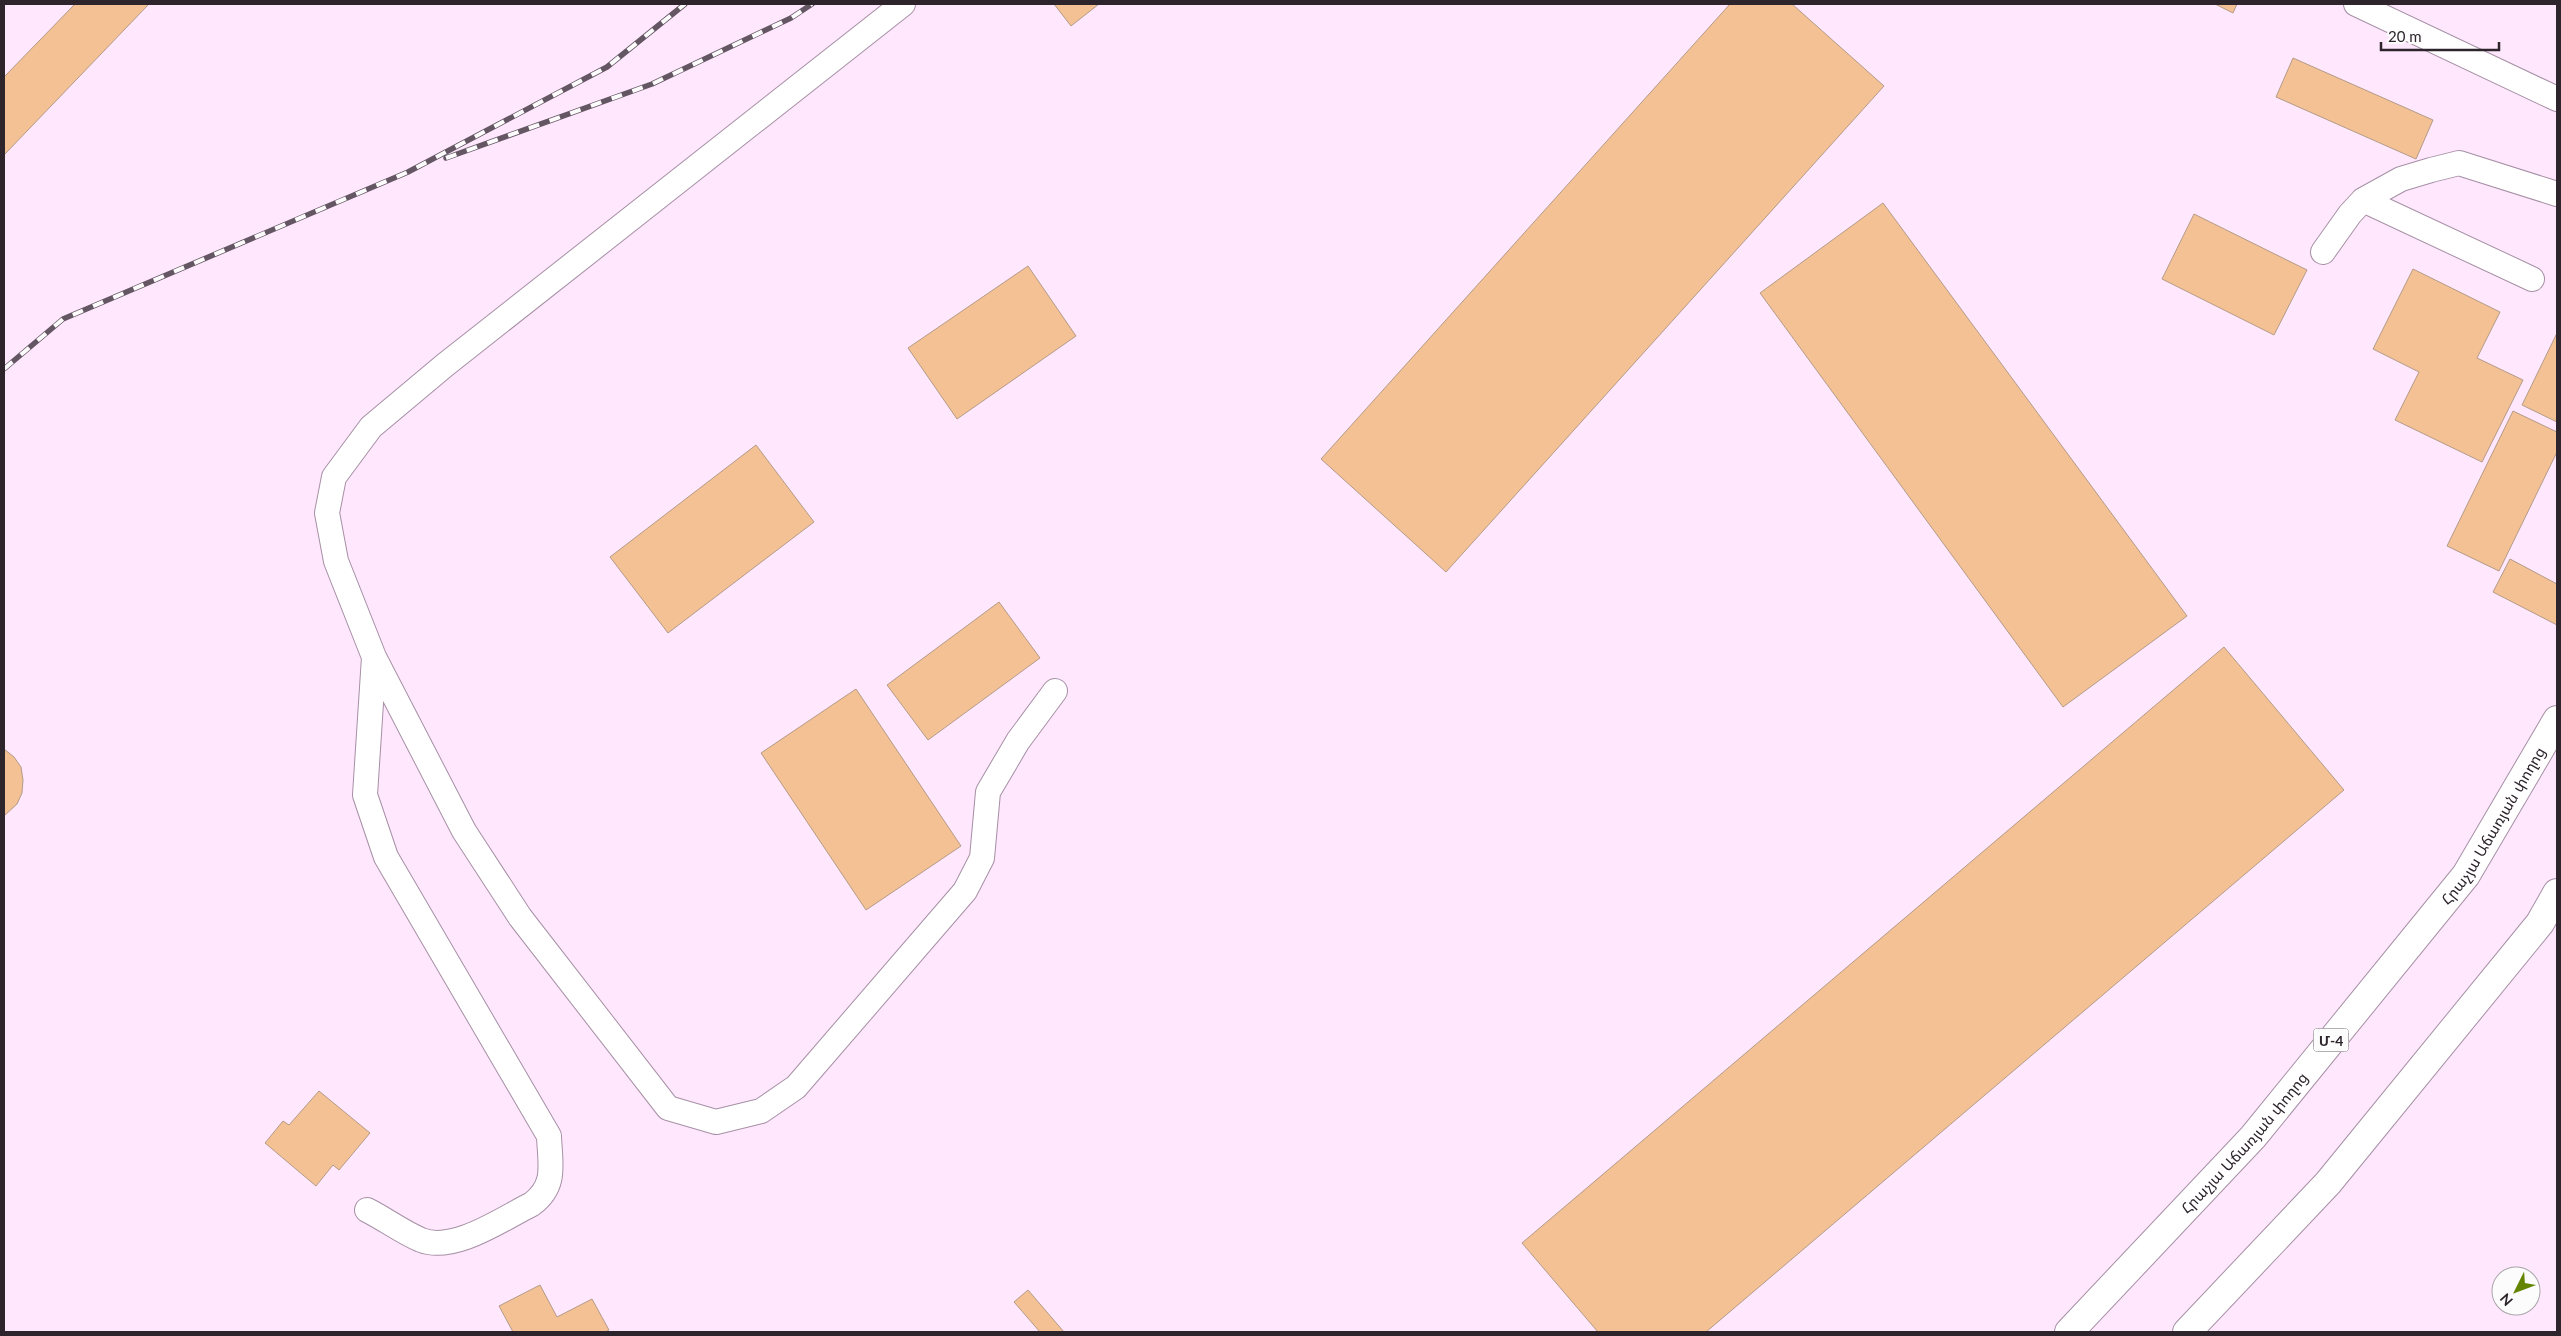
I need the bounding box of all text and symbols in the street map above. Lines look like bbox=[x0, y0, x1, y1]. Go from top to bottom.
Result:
scale bar bbox=[2381, 20, 2498, 52]
text: 20 m bbox=[2388, 27, 2422, 45]
street label: Հրաչյա Աճառյան փողոց bbox=[2437, 743, 2549, 908]
road number: Մ-4 bbox=[2314, 1028, 2348, 1052]
street label: Հրաչյա Աճառյան փողոց bbox=[2177, 1068, 2312, 1217]
north arrow bbox=[2491, 1266, 2541, 1316]
text: N bbox=[2496, 1290, 2516, 1310]

